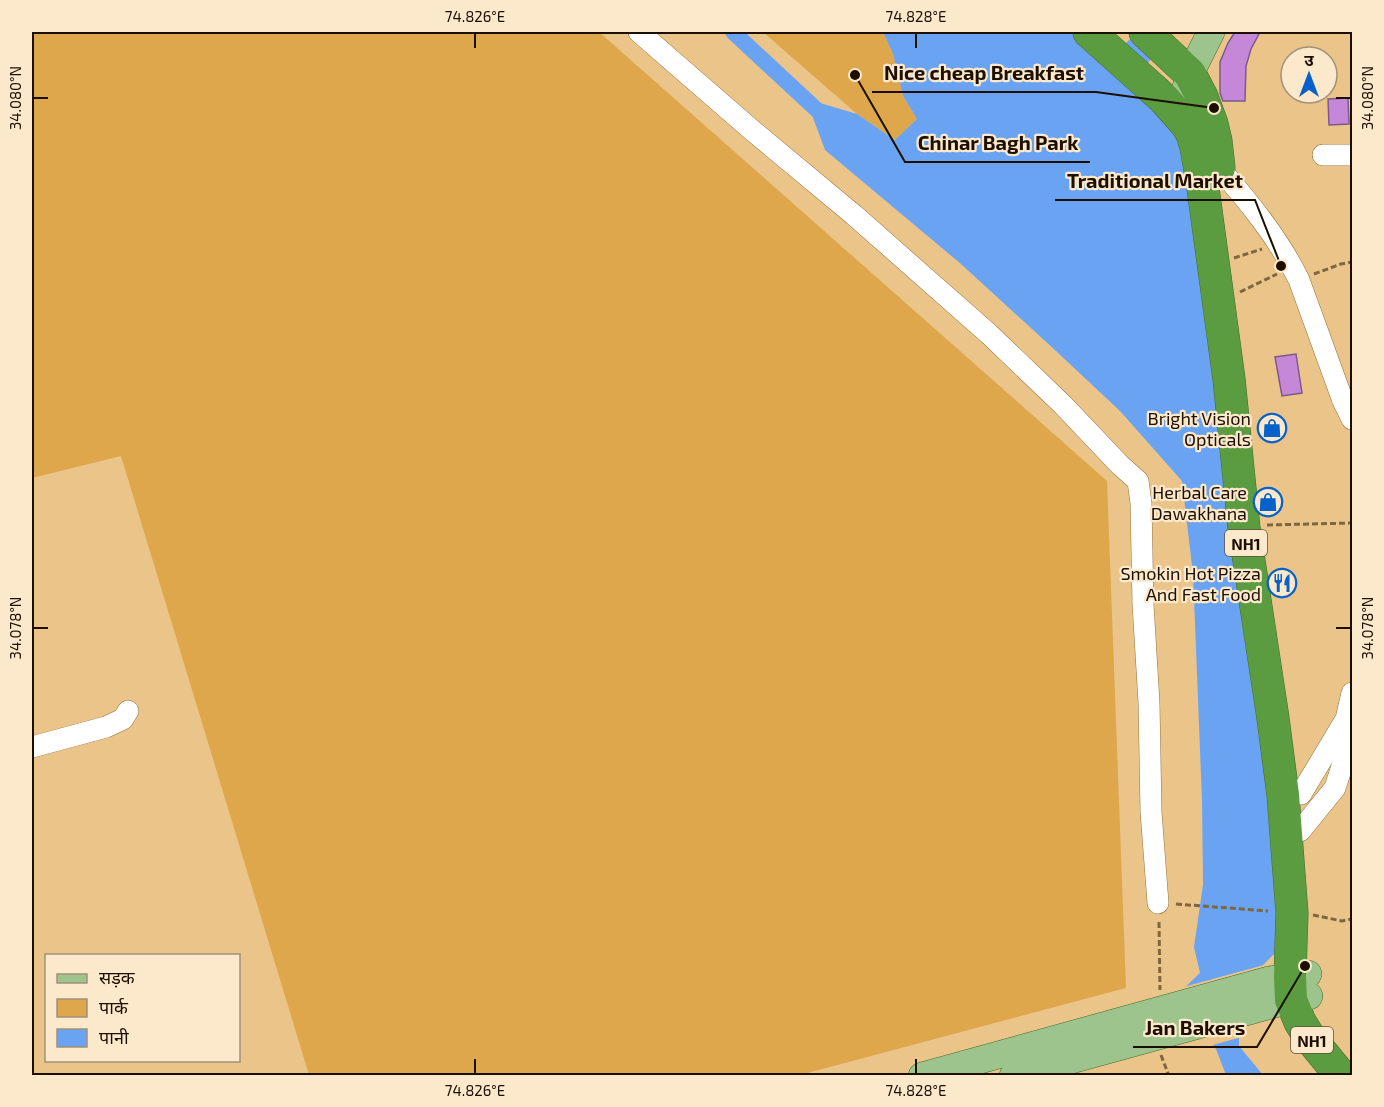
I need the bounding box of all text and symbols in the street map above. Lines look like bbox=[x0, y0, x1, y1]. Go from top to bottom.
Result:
text: 74.826°E bbox=[445, 7, 505, 25]
text: 74.828°E bbox=[886, 7, 946, 25]
north arrow bbox=[1279, 45, 1339, 105]
text: उ bbox=[1304, 50, 1314, 69]
callout: Nice cheap Breakfast bbox=[872, 54, 1096, 92]
text: Nice cheap Breakfast bbox=[884, 60, 1084, 84]
text: 34.080°N bbox=[6, 66, 24, 130]
text: 34.080°N bbox=[1358, 66, 1376, 130]
callout: Chinar Bagh Park bbox=[905, 124, 1090, 162]
text: Chinar Bagh Park bbox=[918, 130, 1079, 154]
callout: Traditional Market bbox=[1055, 162, 1255, 200]
text: Traditional Market bbox=[1067, 168, 1243, 192]
place label: Bright Vision Opticals bbox=[1148, 407, 1251, 450]
shop icon: Bright Vision Opticals bbox=[1256, 412, 1288, 444]
place label: Herbal Care Dawakhana bbox=[1151, 481, 1247, 524]
shop icon: Herbal Care Dawakhana bbox=[1252, 486, 1284, 518]
road number: NH1 bbox=[1225, 530, 1267, 556]
place label: Smokin Hot Pizza And Fast Food bbox=[1120, 562, 1261, 605]
restaurant icon: Smokin Hot Pizza And Fast Food bbox=[1266, 567, 1298, 599]
text: 34.078°N bbox=[6, 597, 24, 659]
text: 34.078°N bbox=[1358, 597, 1376, 659]
legend bbox=[45, 954, 240, 1062]
text: सड़क bbox=[99, 966, 136, 988]
text: पार्क bbox=[99, 996, 129, 1018]
callout: Jan Bakers bbox=[1133, 1009, 1257, 1047]
text: Jan Bakers bbox=[1145, 1015, 1245, 1039]
text: पानी bbox=[99, 1026, 129, 1048]
road number: NH1 bbox=[1291, 1027, 1333, 1053]
text: 74.826°E bbox=[445, 1081, 505, 1099]
text: 74.828°E bbox=[886, 1081, 946, 1099]

